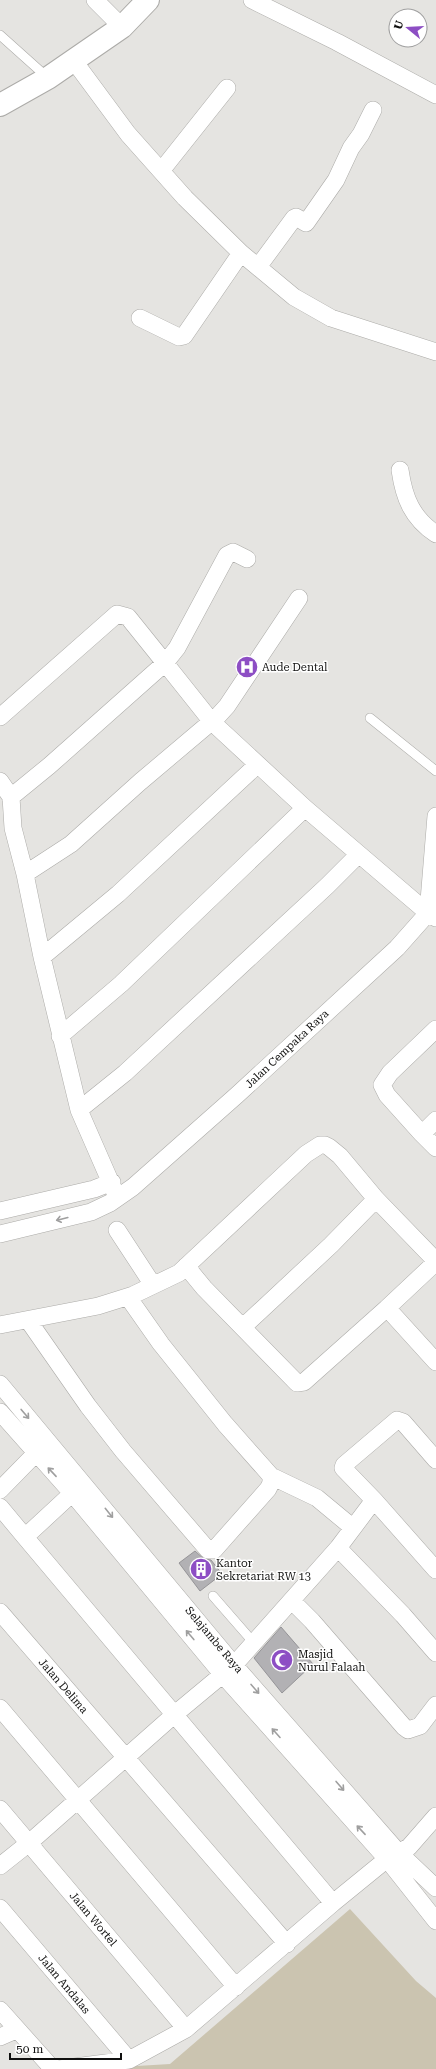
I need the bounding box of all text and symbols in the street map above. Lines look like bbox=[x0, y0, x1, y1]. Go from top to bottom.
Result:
north arrow bbox=[388, 8, 428, 48]
text: U bbox=[391, 19, 407, 31]
hospital icon: Aude Dental bbox=[234, 654, 260, 680]
place label: Aude Dental bbox=[262, 661, 328, 674]
street label: Jalan Cempaka Raya bbox=[243, 1007, 331, 1091]
one-way arrow bbox=[56, 1216, 69, 1223]
one-way arrow bbox=[20, 1409, 29, 1420]
one-way arrow bbox=[47, 1467, 56, 1477]
one-way arrow bbox=[104, 1508, 113, 1519]
building icon: Kantor Sekretariat RW 13 bbox=[188, 1556, 214, 1582]
place label: Kantor Sekretariat RW 13 bbox=[216, 1557, 311, 1583]
street label: Selajambe Raya bbox=[182, 1604, 246, 1676]
one-way arrow bbox=[185, 1630, 194, 1640]
mosque icon: Masjid Nurul Falaah bbox=[269, 1647, 295, 1673]
place label: Masjid Nurul Falaah bbox=[298, 1648, 365, 1674]
street label: Jalan Delima bbox=[36, 1656, 90, 1716]
one-way arrow bbox=[250, 1683, 259, 1694]
one-way arrow bbox=[271, 1727, 280, 1738]
one-way arrow bbox=[336, 1781, 345, 1792]
one-way arrow bbox=[357, 1826, 366, 1836]
street label: Jalan Wortel bbox=[67, 1889, 120, 1949]
street label: Jalan Andalas bbox=[35, 1952, 93, 2016]
scale bar bbox=[10, 2035, 121, 2061]
text: 50 m bbox=[16, 2042, 43, 2056]

